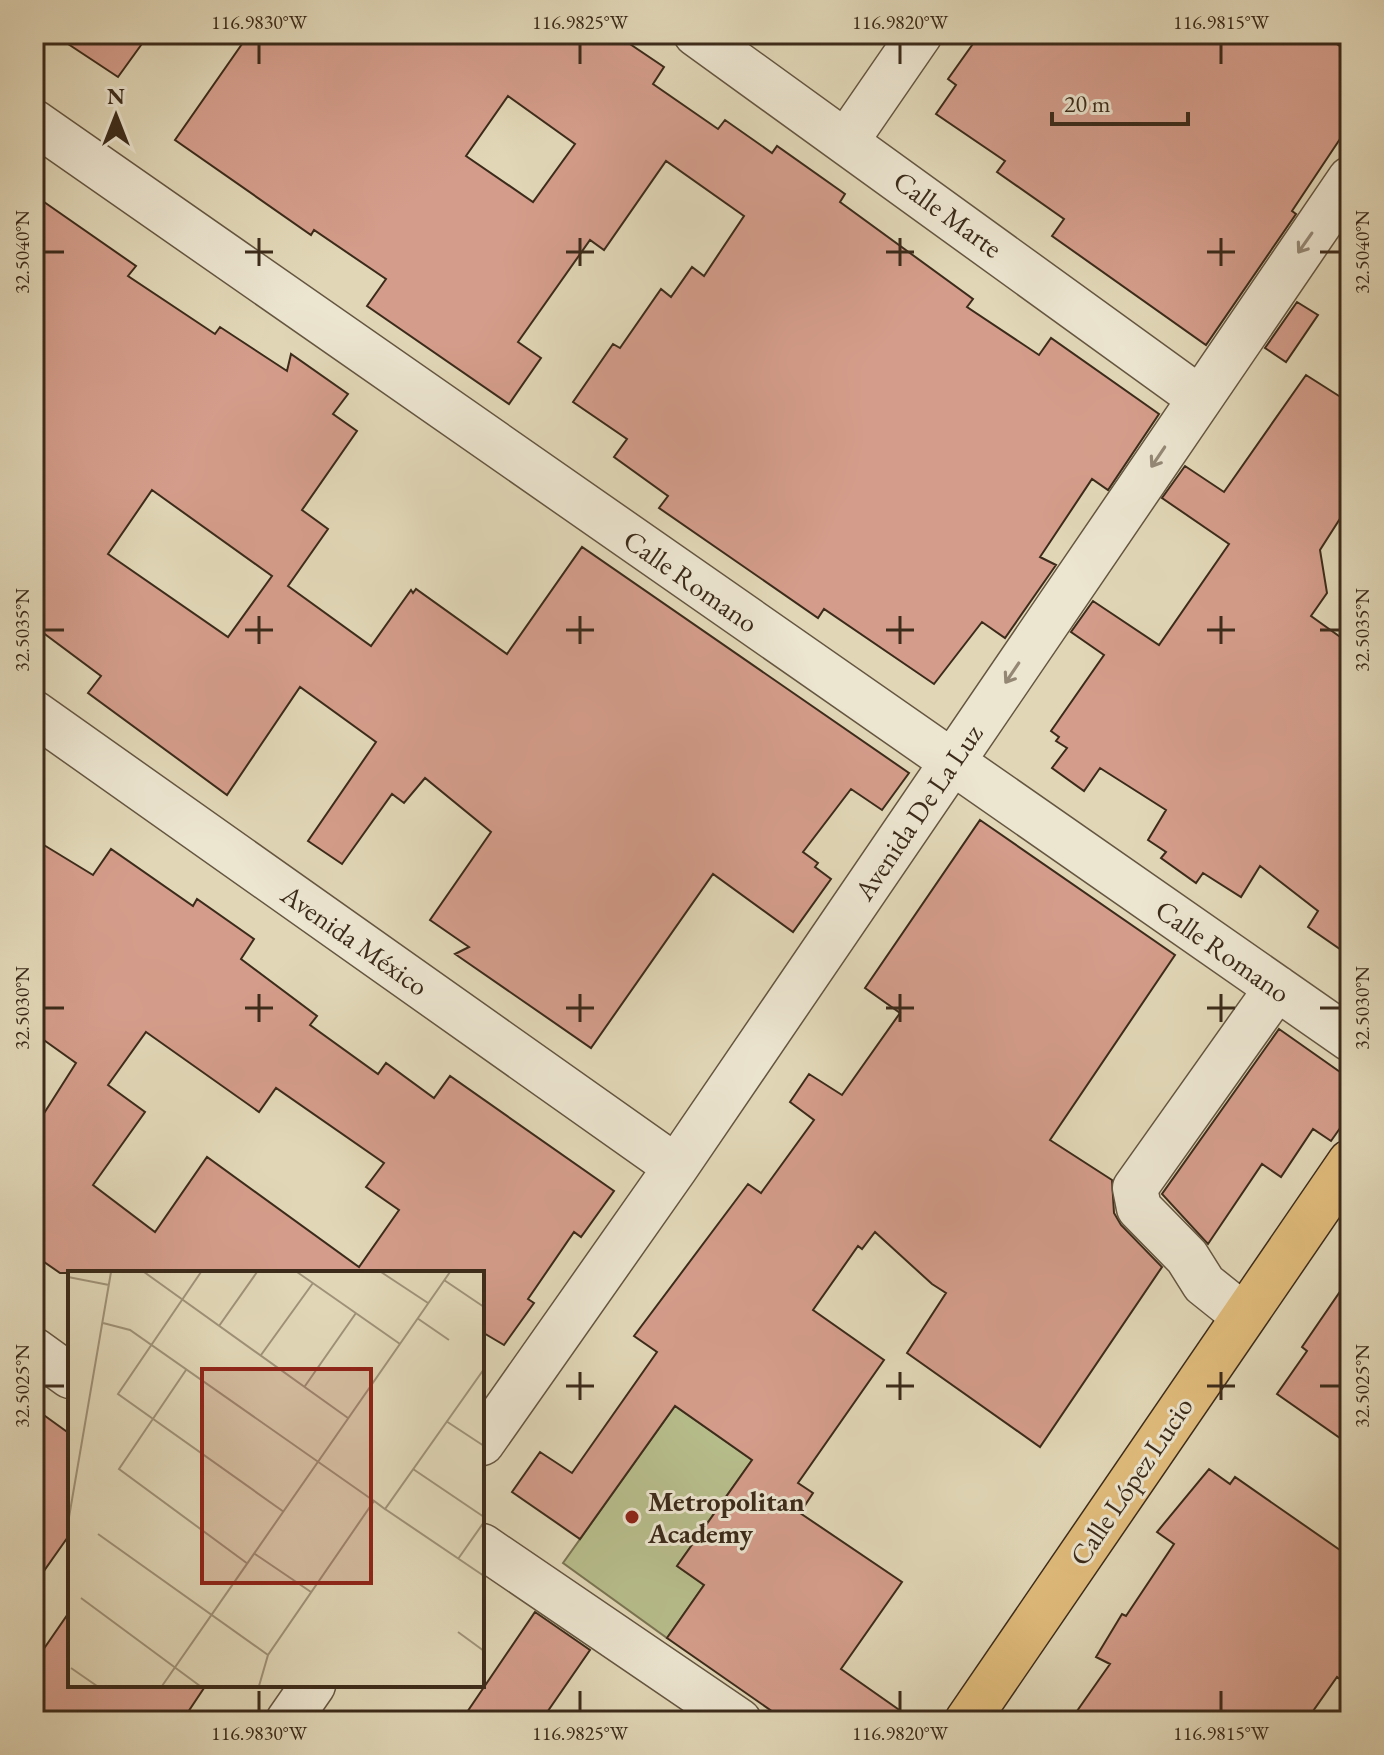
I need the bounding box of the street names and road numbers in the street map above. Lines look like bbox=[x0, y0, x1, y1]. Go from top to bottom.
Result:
street label: Calle Marte bbox=[886, 162, 1010, 266]
street label: Calle Romano bbox=[617, 521, 765, 641]
street label: Avenida De La Luz bbox=[845, 717, 990, 908]
street label: Avenida México bbox=[274, 876, 435, 1004]
street label: Calle Romano bbox=[1149, 891, 1297, 1011]
street label: Calle López Lucio bbox=[1061, 1390, 1201, 1572]

